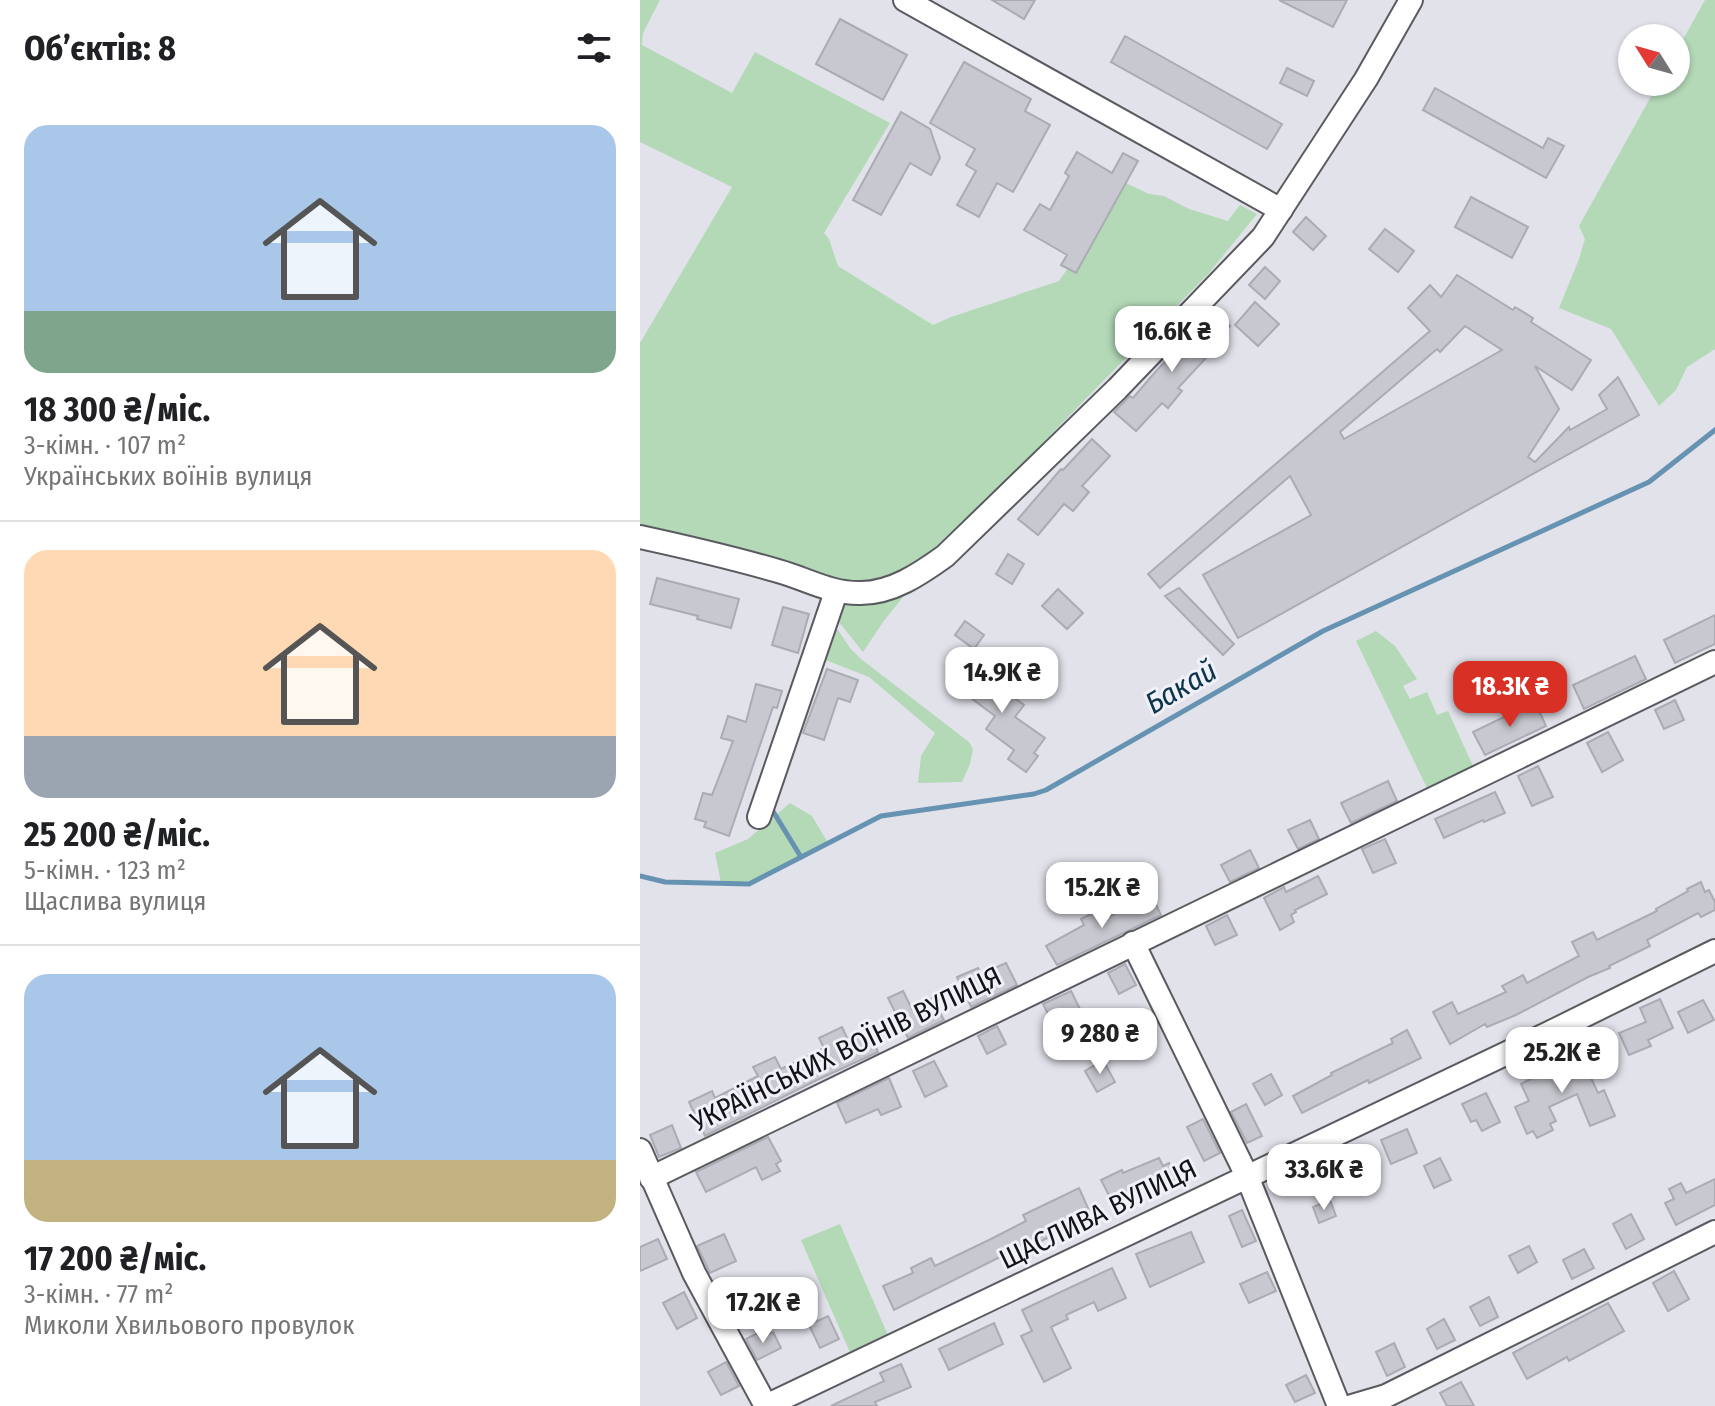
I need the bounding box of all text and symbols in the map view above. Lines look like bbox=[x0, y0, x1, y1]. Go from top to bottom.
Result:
north arrow bbox=[1618, 24, 1690, 96]
map controls bbox=[1618, 24, 1690, 96]
icon: filters bbox=[572, 26, 616, 70]
text: Об’єктів: 8 bbox=[24, 28, 176, 69]
icon: home bbox=[248, 177, 392, 321]
pin: 16.6K ₴ bbox=[1098, 306, 1246, 374]
text: 16.6K ₴ bbox=[1133, 316, 1211, 347]
text: 18 300 ₴/міс. bbox=[24, 389, 210, 430]
text: 3-кімн. · 107 m² bbox=[24, 430, 186, 461]
text: Українських воїнів вулиця bbox=[24, 461, 312, 492]
icon: home bbox=[248, 602, 392, 746]
pin: 14.9K ₴ bbox=[928, 647, 1076, 715]
water label: Бакай bbox=[1139, 652, 1223, 722]
text: 14.9K ₴ bbox=[963, 657, 1041, 688]
pin: 18.3K ₴ bbox=[1436, 661, 1584, 729]
text: 18.3K ₴ bbox=[1471, 671, 1549, 702]
text: 25 200 ₴/міс. bbox=[24, 814, 210, 855]
text: 5-кімн. · 123 m² bbox=[24, 855, 186, 886]
pin: 15.2K ₴ bbox=[1028, 862, 1176, 930]
text: 15.2K ₴ bbox=[1064, 872, 1140, 903]
text: Щаслива вулиця bbox=[24, 886, 206, 917]
street label: УКРАЇНСЬКИХ ВОЇНІВ ВУЛИЦЯ bbox=[684, 959, 1007, 1139]
pin: 9 280 ₴ bbox=[1026, 1008, 1174, 1076]
text: 9 280 ₴ bbox=[1061, 1018, 1139, 1049]
icon: home bbox=[248, 1026, 392, 1170]
pin: 25.2K ₴ bbox=[1488, 1027, 1636, 1095]
text: 25.2K ₴ bbox=[1523, 1037, 1601, 1068]
pin: 33.6K ₴ bbox=[1250, 1144, 1398, 1212]
street label: ЩАСЛИВА ВУЛИЦЯ bbox=[994, 1152, 1202, 1276]
text: 33.6K ₴ bbox=[1285, 1154, 1363, 1185]
text: 17 200 ₴/міс. bbox=[24, 1238, 206, 1279]
pin: 17.2K ₴ bbox=[689, 1277, 837, 1345]
text: 3-кімн. · 77 m² bbox=[24, 1279, 174, 1310]
text: 17.2K ₴ bbox=[726, 1287, 800, 1318]
text: Миколи Хвильового провулок bbox=[24, 1310, 354, 1341]

